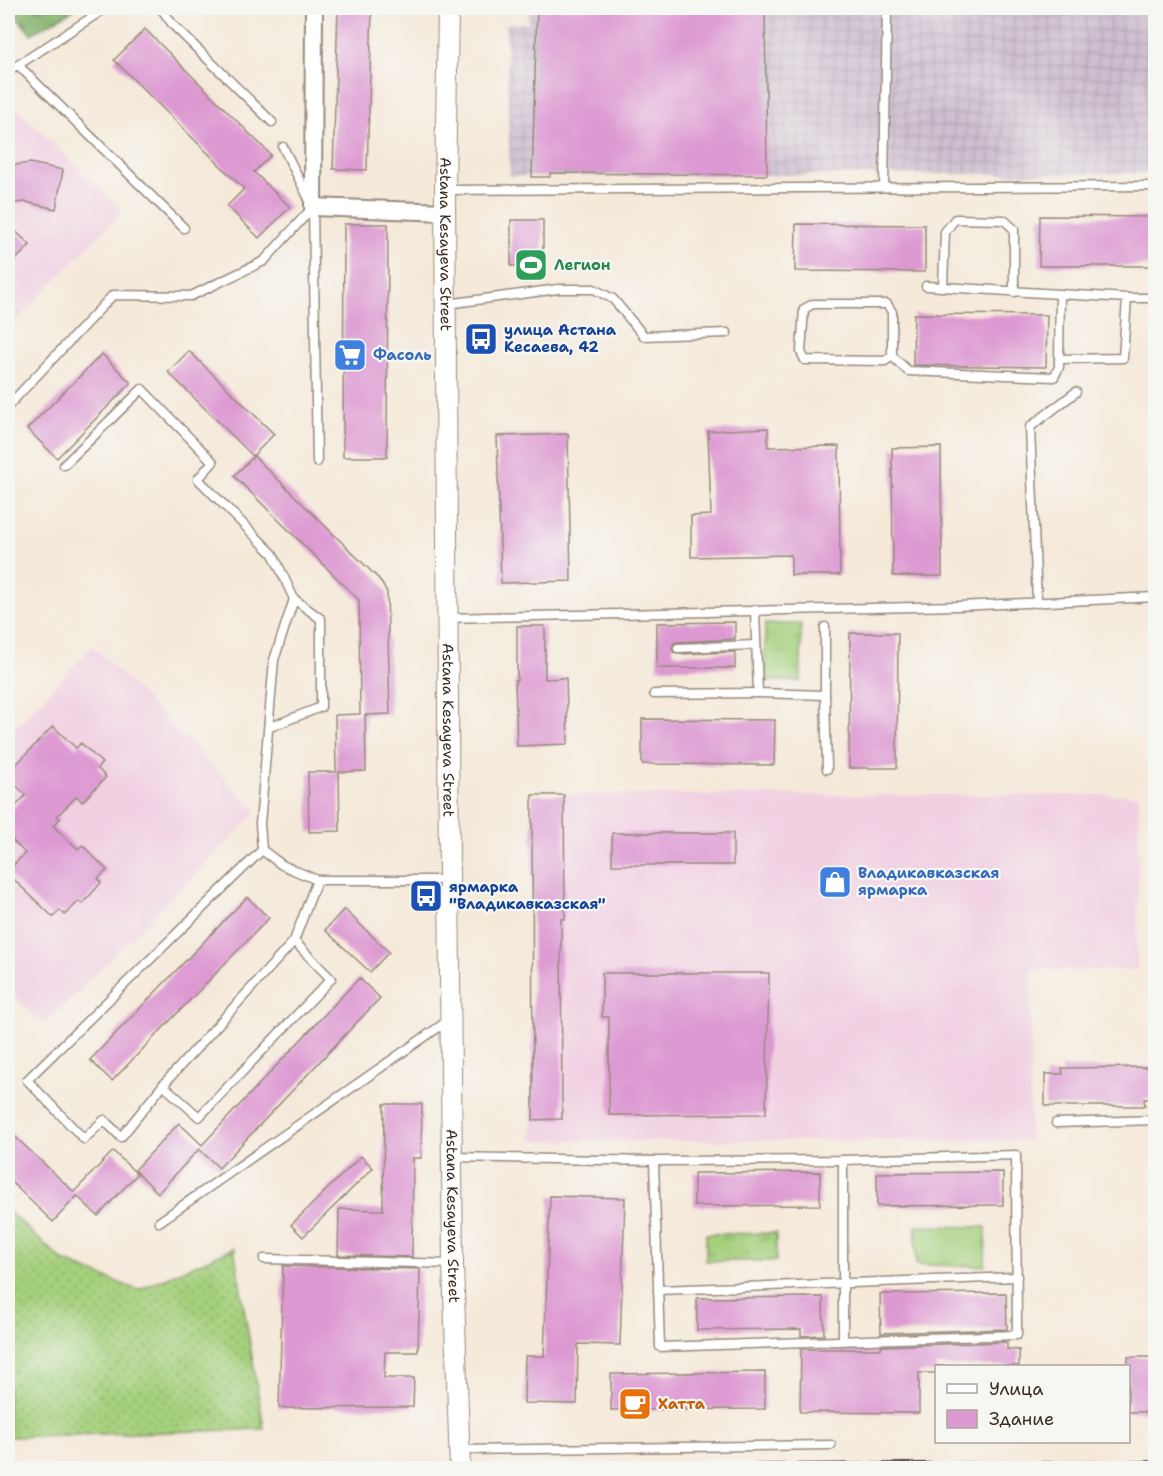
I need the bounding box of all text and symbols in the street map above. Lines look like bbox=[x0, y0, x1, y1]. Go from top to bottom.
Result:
street label: Astana Kesayeva Street bbox=[435, 157, 456, 331]
sports icon: Легион bbox=[513, 247, 549, 283]
place label: Легион bbox=[554, 255, 610, 275]
place label: улица Астана Кесаева, 42 bbox=[504, 320, 617, 357]
bus stop icon: улица Астана Кесаева, 42 bbox=[463, 321, 499, 357]
supermarket icon: Фасоль bbox=[332, 337, 368, 373]
place label: Фасоль bbox=[373, 345, 432, 365]
street label: Astana Kesayeva Street bbox=[438, 643, 459, 817]
place label: Владикавказская ярмарка bbox=[858, 863, 999, 900]
shop icon: Владикавказская ярмарка bbox=[817, 864, 853, 900]
place label: ярмарка "Владикавказская" bbox=[449, 877, 606, 914]
bus stop icon: ярмарка "Владикавказская" bbox=[408, 878, 444, 914]
street label: Astana Kesayeva Street bbox=[442, 1129, 464, 1303]
legend bbox=[935, 1365, 1130, 1443]
text: Улица bbox=[989, 1377, 1043, 1401]
cafe icon: Хатта bbox=[617, 1386, 653, 1422]
place label: Хатта bbox=[658, 1394, 706, 1414]
text: Здание bbox=[989, 1407, 1054, 1431]

